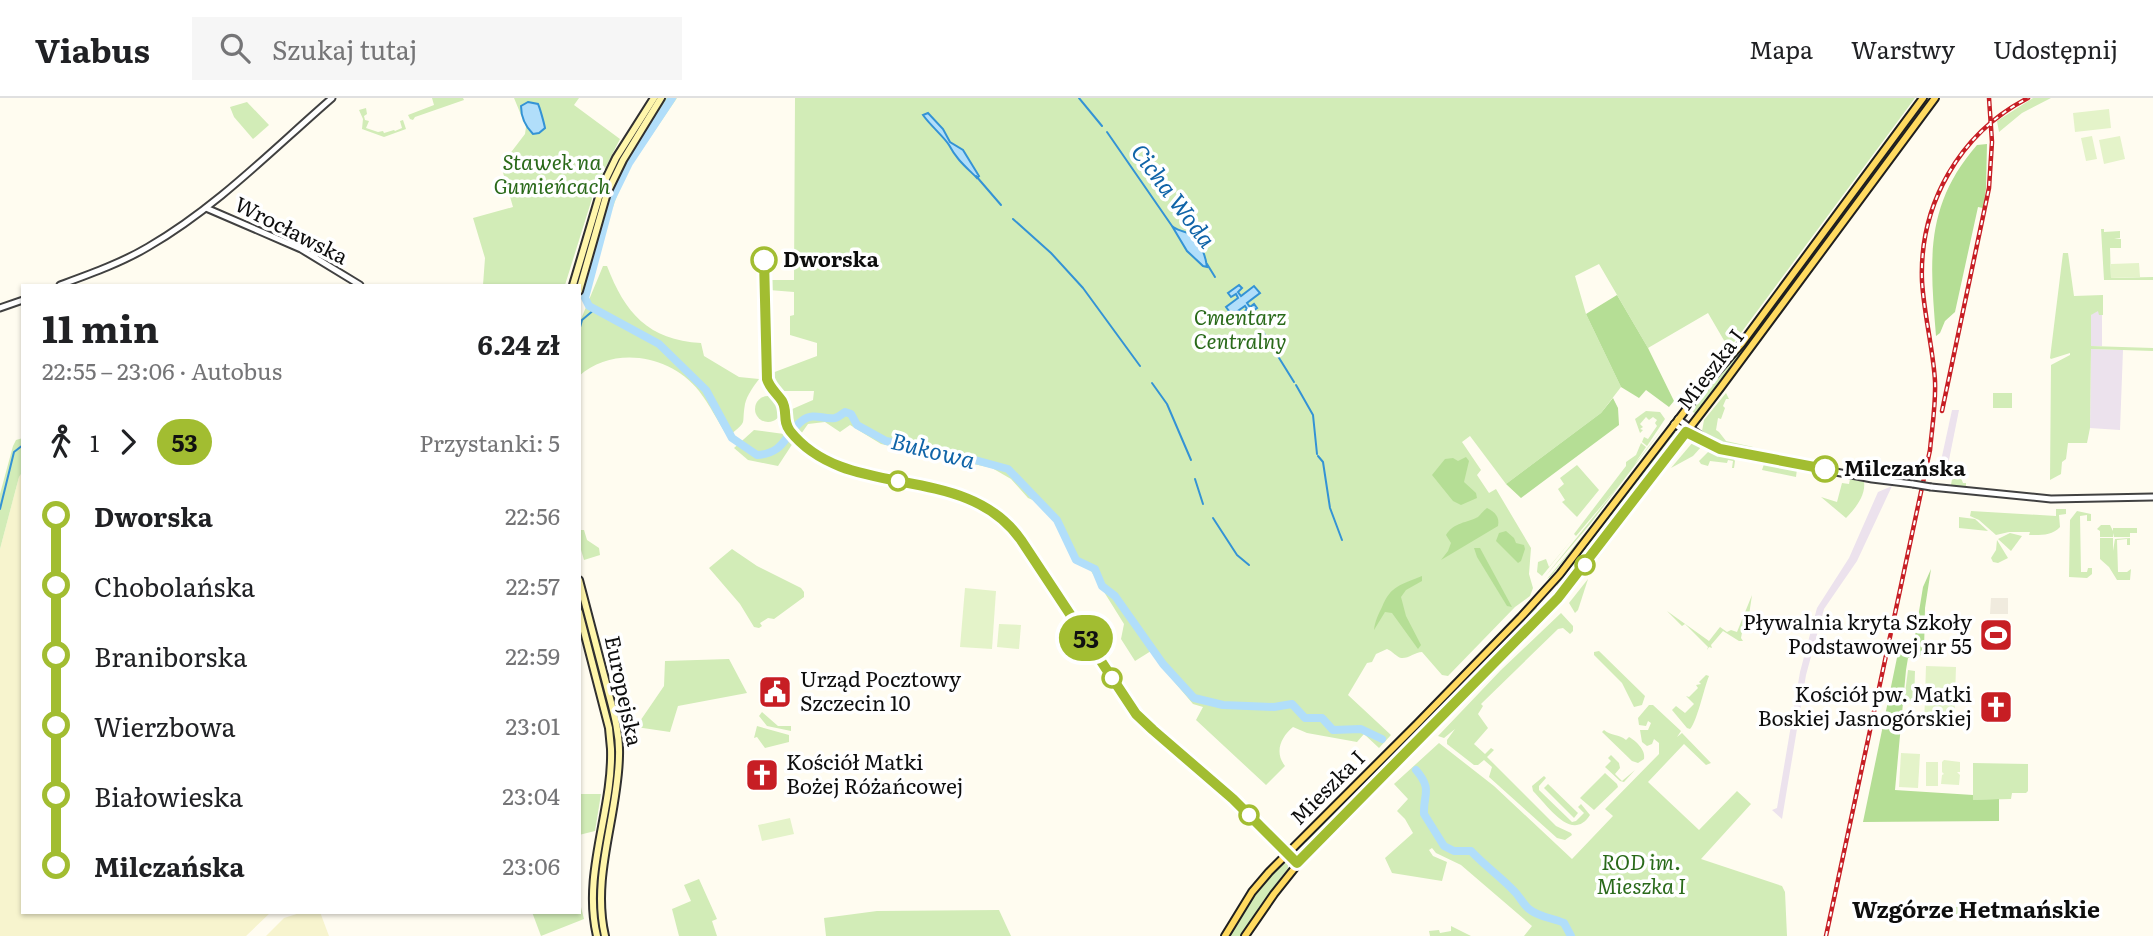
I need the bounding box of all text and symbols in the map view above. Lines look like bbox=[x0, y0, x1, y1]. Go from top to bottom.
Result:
search box bbox=[192, 17, 682, 80]
text: Viabus bbox=[35, 24, 150, 73]
icon: search bbox=[216, 29, 254, 67]
text: Szukaj tutaj bbox=[272, 29, 417, 68]
text: Mapa bbox=[1749, 31, 1813, 66]
text: Warstwy bbox=[1851, 31, 1955, 66]
text: Udostępnij bbox=[1993, 31, 2118, 66]
water label: Cicha Woda bbox=[1124, 136, 1225, 254]
park label: Stawek na Gumieńcach bbox=[494, 145, 611, 200]
street label: Wrocławska bbox=[230, 187, 355, 271]
place label: Dworska bbox=[783, 242, 880, 273]
marker: Dworska bbox=[751, 247, 777, 273]
text: 11 min bbox=[42, 298, 159, 355]
park label: Cmentarz Centralny bbox=[1193, 300, 1287, 355]
street label: Mieszka I bbox=[1668, 321, 1750, 416]
text: 6.24 zł bbox=[478, 324, 560, 363]
text: 22:55 – 23:06 · Autobus bbox=[42, 353, 282, 387]
water label: Bukowa bbox=[888, 422, 979, 476]
icon: walk bbox=[42, 423, 80, 461]
icon: forward bbox=[109, 423, 147, 461]
text: 53 bbox=[171, 424, 198, 459]
text: 1 bbox=[90, 425, 99, 459]
text: Przystanki: 5 bbox=[419, 425, 560, 459]
place label: Milczańska bbox=[1844, 451, 1966, 482]
marker: Milczańska bbox=[1812, 456, 1838, 482]
unlabelled marker bbox=[888, 471, 908, 491]
text: Dworska bbox=[94, 496, 213, 535]
text: 22:56 bbox=[505, 498, 560, 532]
unlabelled marker bbox=[1575, 555, 1595, 575]
text: Chobolańska bbox=[94, 566, 255, 605]
text: 22:57 bbox=[506, 568, 560, 602]
place label: Pływalnia kryta Szkoły Podstawowej nr 55 bbox=[1743, 605, 1973, 660]
line badge: 53 bbox=[1054, 615, 1118, 661]
sports icon: Pływalnia kryta Szkoły Podstawowej nr 55 bbox=[1977, 616, 2015, 654]
text: 53 bbox=[1073, 620, 1099, 655]
street label: Europejska bbox=[599, 632, 652, 749]
text: Braniborska bbox=[94, 636, 247, 675]
text: 22:59 bbox=[505, 638, 560, 672]
place label: Urząd Pocztowy Szczecin 10 bbox=[800, 662, 962, 717]
unlabelled marker bbox=[1102, 668, 1122, 688]
public building icon: Urząd Pocztowy Szczecin 10 bbox=[756, 673, 794, 711]
place label: Kościół pw. Matki Boskiej Jasnogórskiej bbox=[1758, 677, 1972, 732]
church icon: Kościół pw. Matki Boskiej Jasnogórskiej bbox=[1977, 688, 2015, 726]
text: Wierzbowa bbox=[94, 706, 236, 745]
text: 23:01 bbox=[506, 708, 560, 742]
street label: Mieszka I bbox=[1282, 742, 1371, 831]
place label: Kościół Matki Bożej Różańcowej bbox=[786, 745, 963, 800]
church icon: Kościół Matki Bożej Różańcowej bbox=[743, 756, 781, 794]
text: Białowieska bbox=[94, 776, 243, 815]
text: 23:04 bbox=[502, 778, 560, 812]
unlabelled marker bbox=[1239, 805, 1259, 825]
park label: ROD im. Mieszka I bbox=[1597, 845, 1686, 900]
text: Milczańska bbox=[94, 846, 244, 885]
text: 23:06 bbox=[503, 848, 560, 882]
district label: Wzgórze Hetmańskie bbox=[1852, 891, 2100, 925]

